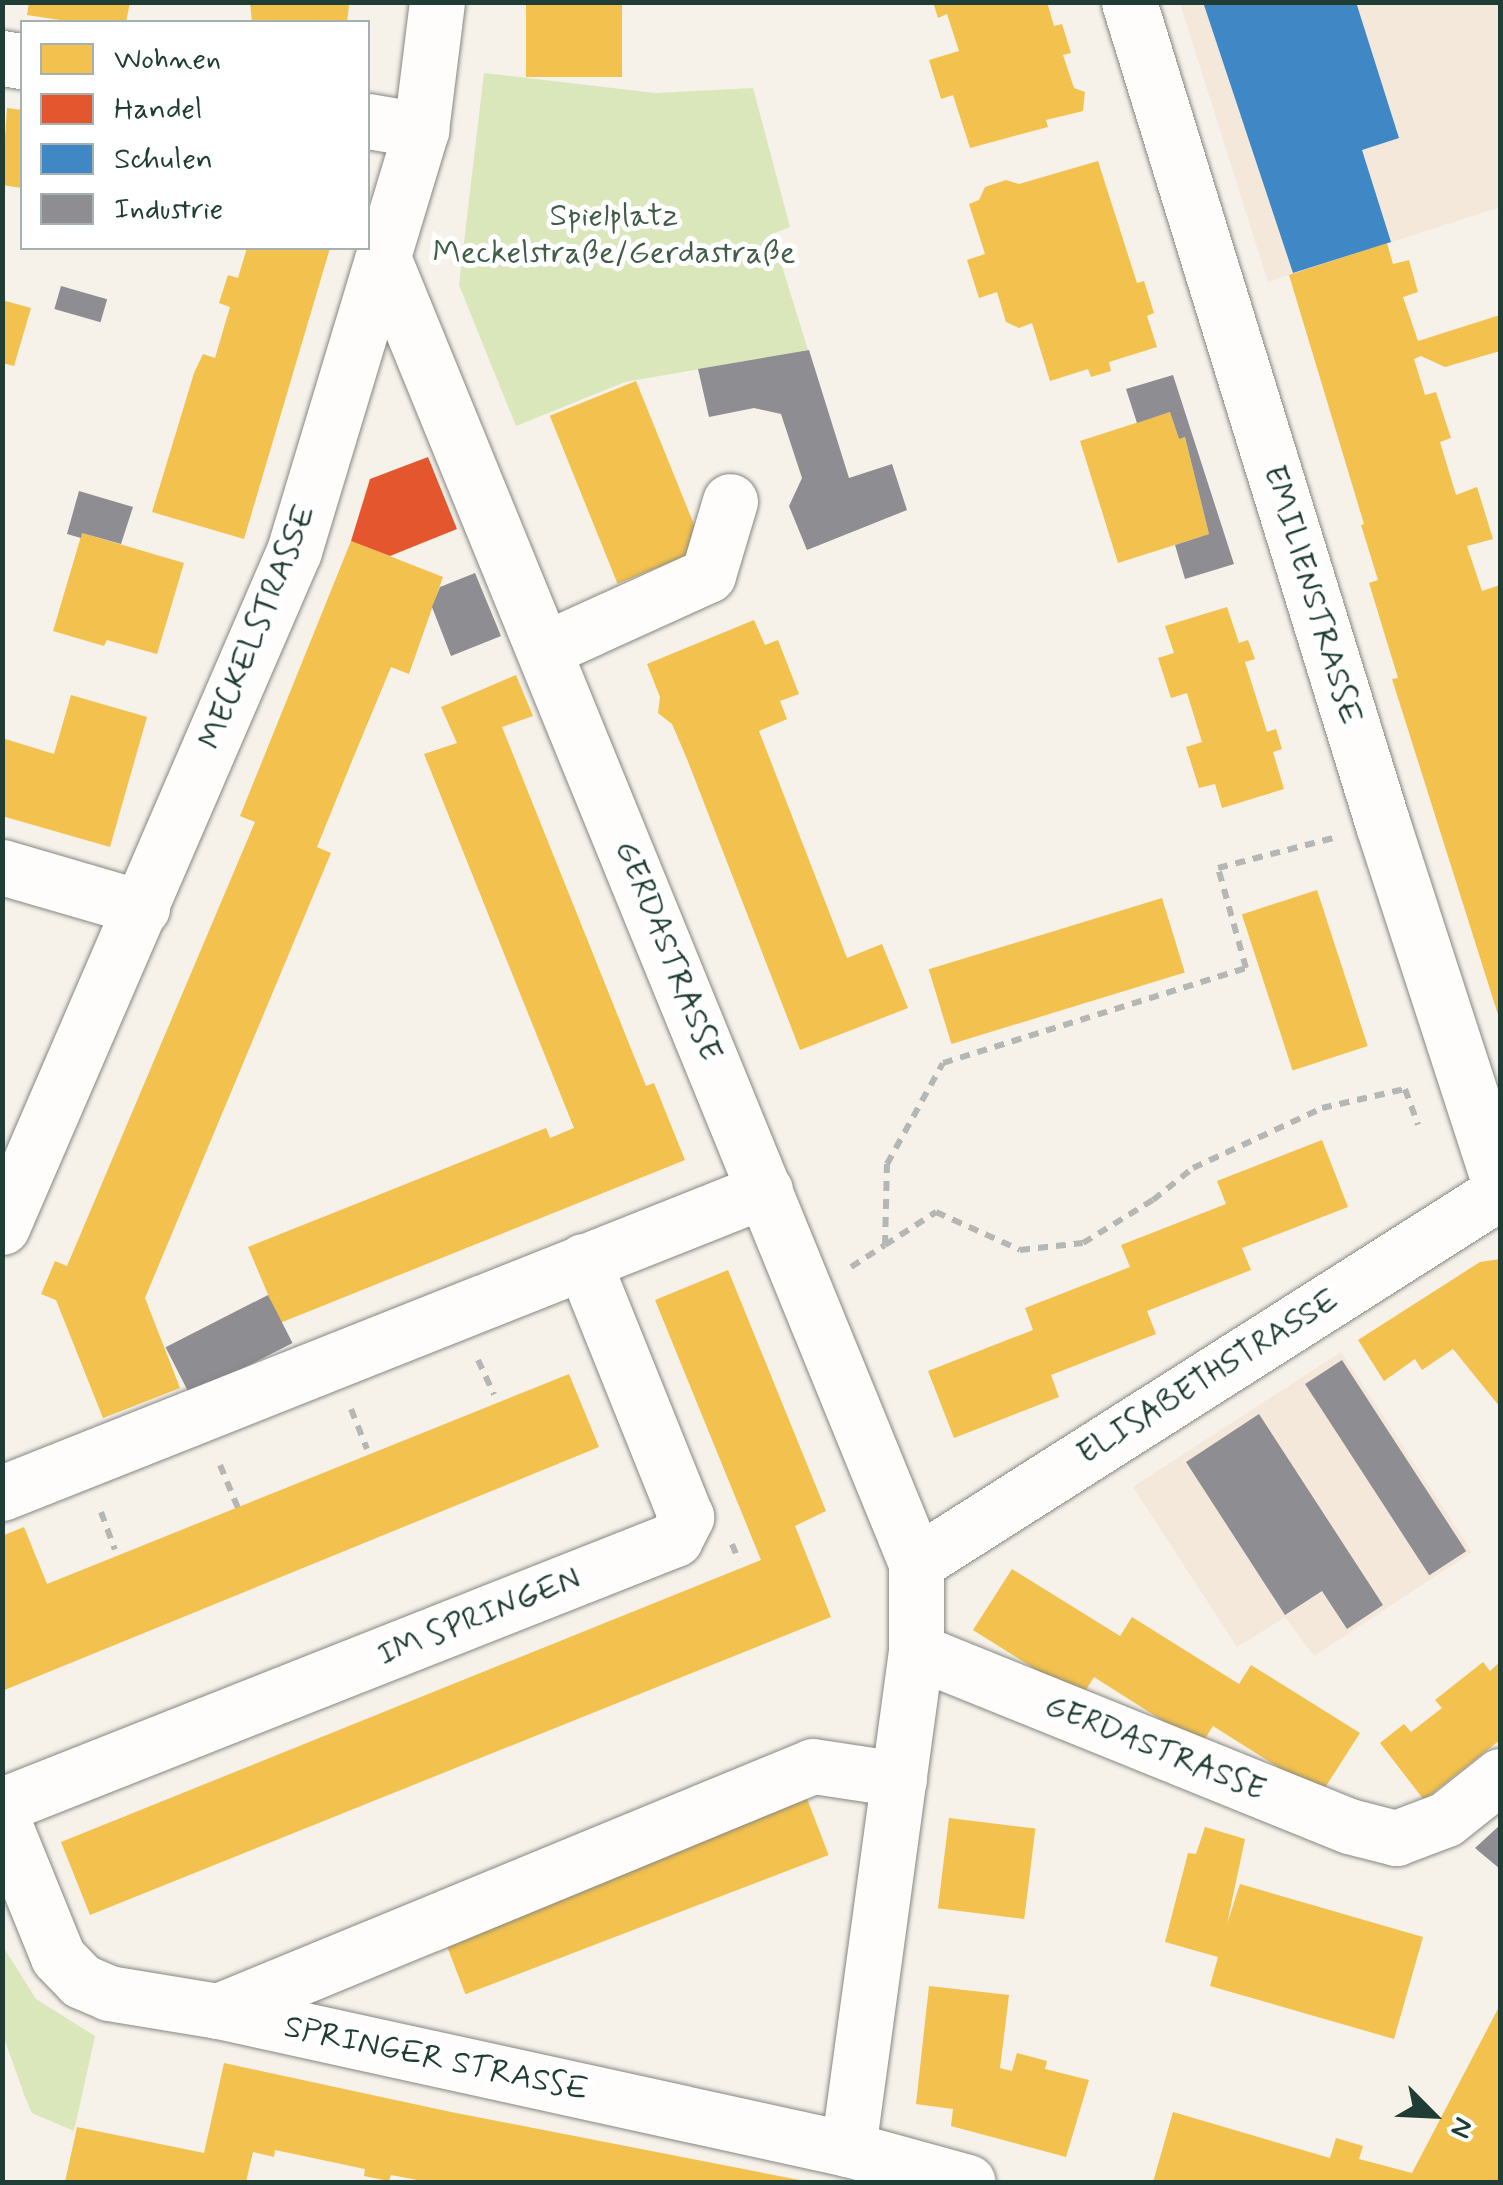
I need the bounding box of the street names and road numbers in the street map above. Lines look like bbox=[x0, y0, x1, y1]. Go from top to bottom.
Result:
street label: EMILIENSTRASSE bbox=[1254, 461, 1370, 729]
street label: MECKELSTRASSE bbox=[191, 499, 325, 755]
street label: GERDASTRASSE bbox=[606, 835, 730, 1067]
street label: ELISABETHSTRASSE bbox=[1070, 1281, 1346, 1473]
street label: IM SPRINGEN bbox=[372, 1559, 586, 1675]
street label: GERDASTRASSE bbox=[1039, 1686, 1271, 1810]
street label: SPRINGER STRASSE bbox=[280, 2008, 592, 2110]

